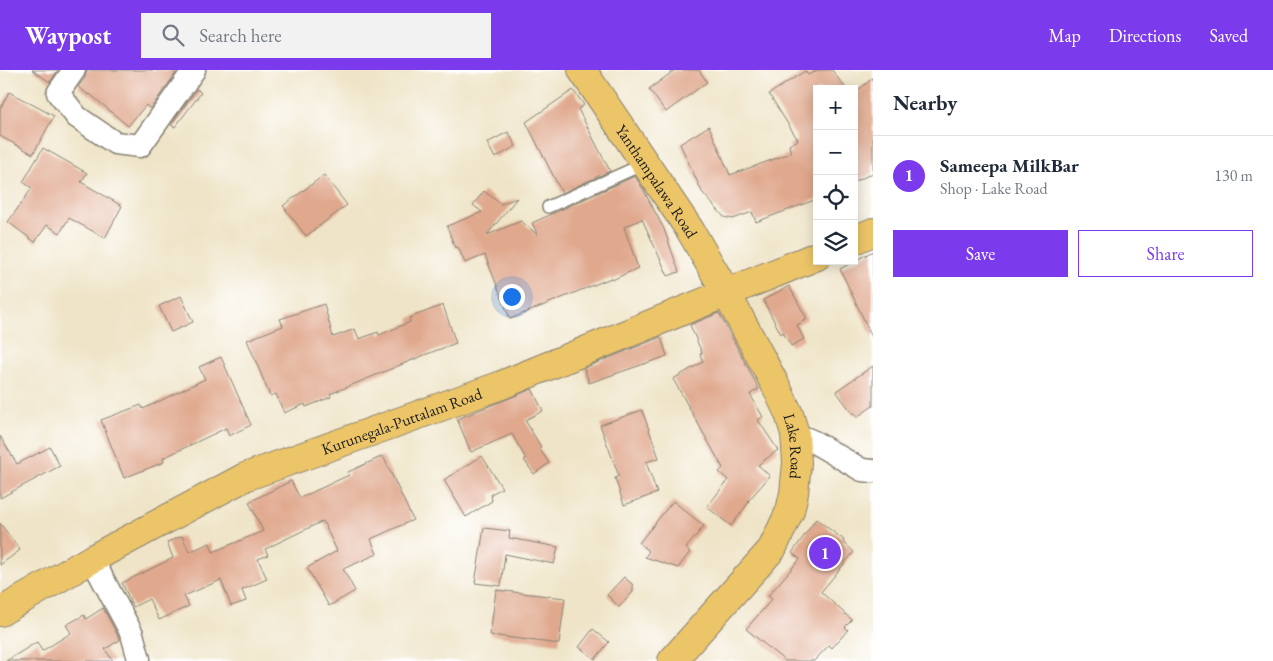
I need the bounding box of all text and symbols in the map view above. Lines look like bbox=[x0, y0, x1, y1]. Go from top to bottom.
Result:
search box bbox=[141, 13, 491, 58]
text: Waypost bbox=[25, 20, 111, 51]
icon: search bbox=[159, 21, 187, 49]
text: Search here bbox=[199, 23, 282, 48]
text: Map bbox=[1049, 24, 1081, 47]
text: Directions bbox=[1109, 24, 1181, 47]
text: Saved bbox=[1209, 24, 1248, 47]
map controls bbox=[813, 85, 858, 265]
button: + bbox=[813, 85, 858, 130]
text: Nearby bbox=[893, 89, 957, 116]
street label: Yanthampalawa Road bbox=[611, 120, 703, 243]
button: − bbox=[813, 130, 858, 175]
text: Sameepa MilkBar bbox=[940, 153, 1079, 178]
text: 1 bbox=[905, 165, 913, 186]
text: 130 m bbox=[1214, 165, 1253, 186]
button: locate bbox=[813, 175, 858, 220]
text: Shop · Lake Road bbox=[940, 178, 1048, 199]
button: layers bbox=[813, 220, 858, 265]
button: Save bbox=[893, 230, 1068, 277]
button: Share bbox=[1078, 230, 1253, 277]
your location bbox=[499, 284, 525, 310]
street label: Kurunegala-Puttalam Road bbox=[319, 383, 486, 460]
street label: Lake Road bbox=[778, 411, 807, 481]
pin: 1 bbox=[809, 534, 841, 572]

